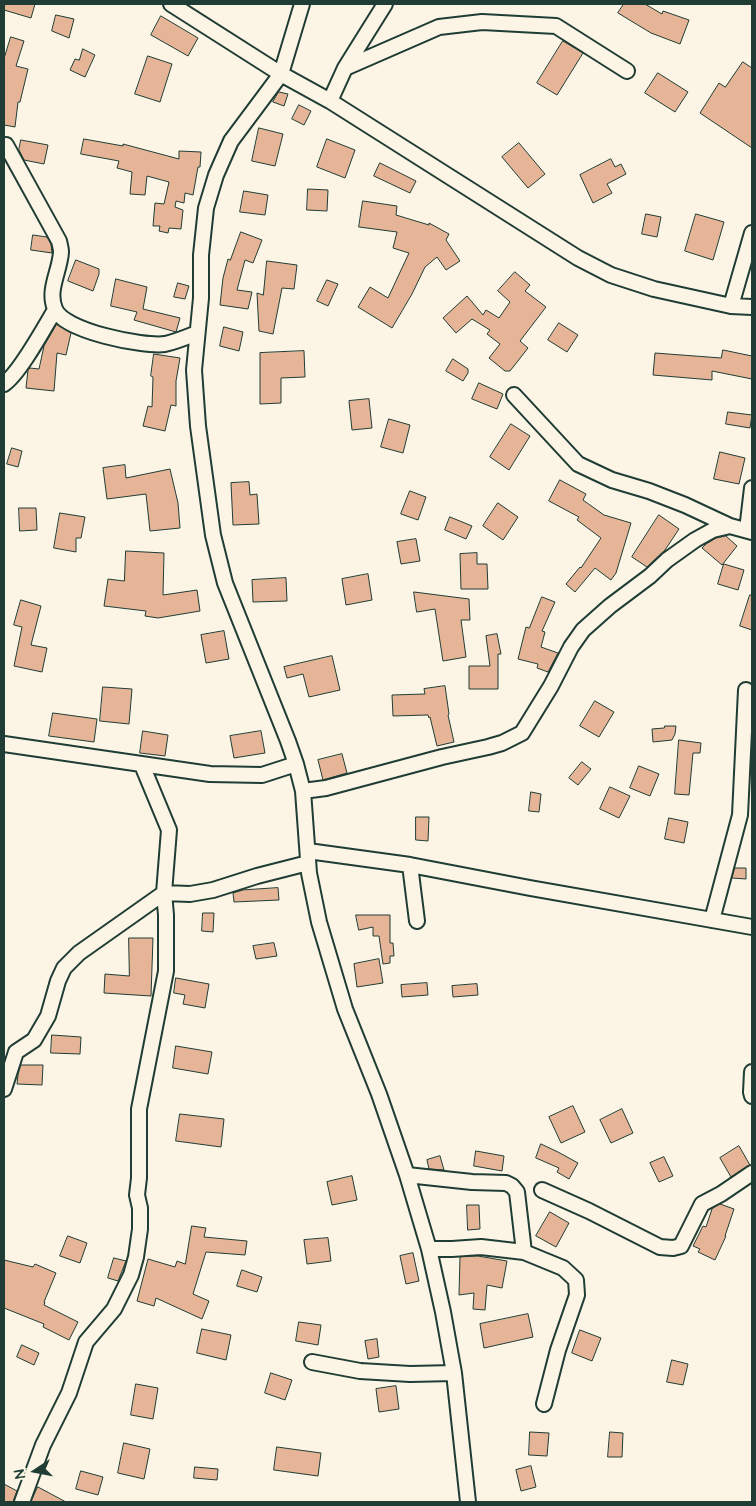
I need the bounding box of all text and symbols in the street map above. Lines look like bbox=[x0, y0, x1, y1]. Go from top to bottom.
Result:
north arrow bbox=[10, 1446, 60, 1496]
text: N bbox=[10, 1468, 31, 1480]

